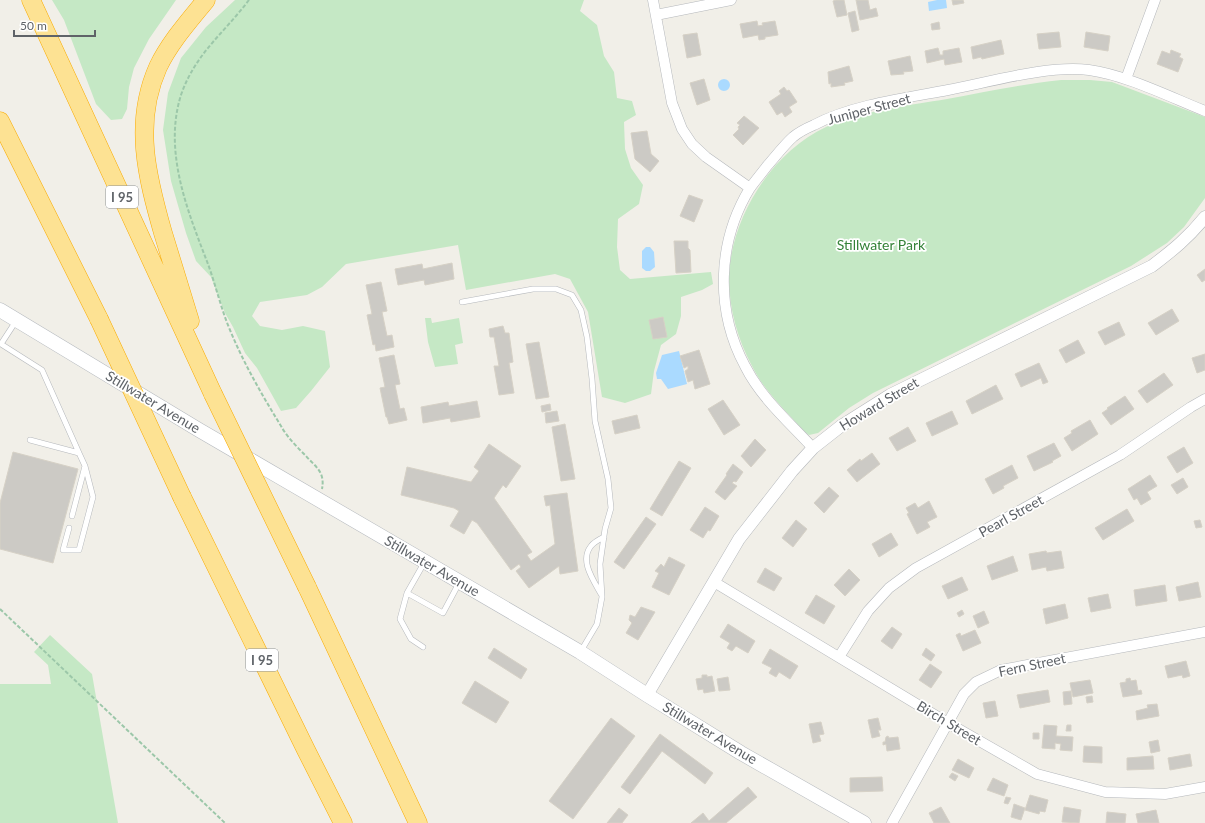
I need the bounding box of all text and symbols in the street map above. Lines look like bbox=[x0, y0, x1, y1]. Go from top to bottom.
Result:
scale bar bbox=[14, 12, 95, 38]
text: 50 m bbox=[20, 18, 47, 33]
street label: Juniper Street bbox=[826, 89, 912, 128]
road number: I 95 bbox=[106, 186, 138, 208]
park label: Stillwater Park bbox=[837, 236, 926, 253]
street label: Stillwater Avenue bbox=[103, 367, 203, 436]
street label: Howard Street bbox=[836, 373, 921, 434]
street label: Pearl Street bbox=[975, 491, 1046, 540]
street label: Stillwater Avenue bbox=[382, 531, 483, 600]
road number: I 95 bbox=[246, 649, 278, 671]
street label: Fern Street bbox=[997, 649, 1067, 680]
street label: Birch Street bbox=[914, 697, 985, 748]
street label: Stillwater Avenue bbox=[660, 698, 760, 767]

